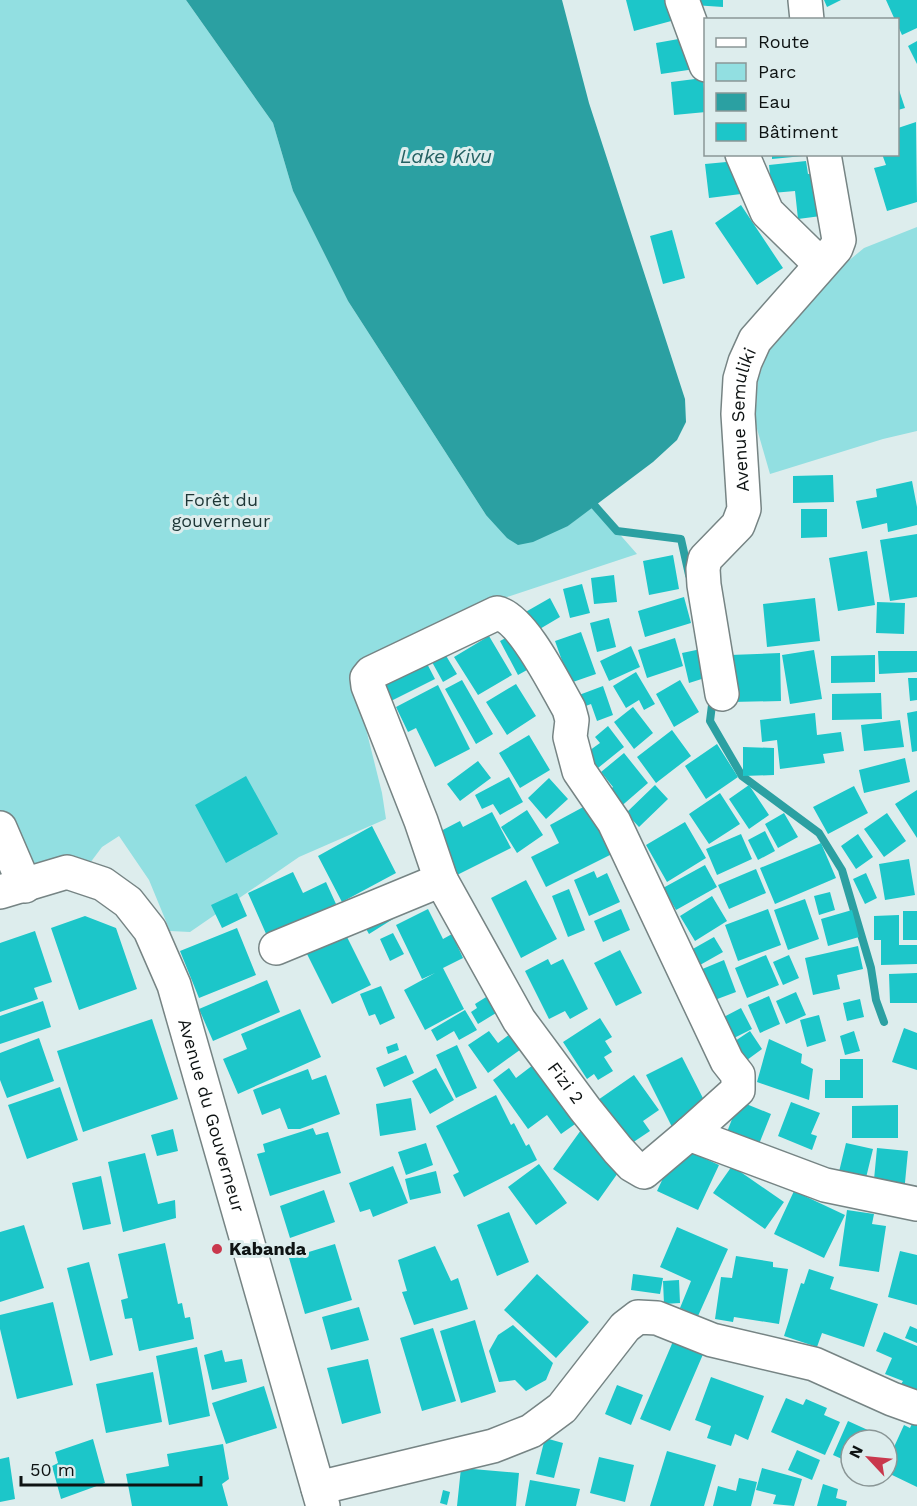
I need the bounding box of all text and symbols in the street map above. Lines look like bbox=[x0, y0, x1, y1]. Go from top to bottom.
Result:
legend bbox=[704, 18, 899, 156]
text: Route bbox=[758, 31, 810, 52]
text: Parc bbox=[758, 61, 796, 82]
text: Eau bbox=[758, 91, 791, 112]
text: Bâtiment bbox=[758, 121, 838, 142]
water label: Lake Kivu bbox=[400, 144, 492, 168]
street label: Avenue Semuliki bbox=[727, 344, 760, 493]
park label: Forêt du gouverneur bbox=[172, 489, 270, 531]
street label: Avenue du Gouverneur bbox=[174, 1016, 249, 1215]
street label: Fizi 2 bbox=[544, 1058, 588, 1108]
place label: Kabanda bbox=[229, 1238, 307, 1259]
marker: Kabanda bbox=[210, 1242, 224, 1256]
north arrow bbox=[839, 1428, 899, 1488]
text: N bbox=[845, 1442, 867, 1461]
scale bar bbox=[21, 1449, 201, 1487]
text: 50 m bbox=[30, 1459, 75, 1480]

